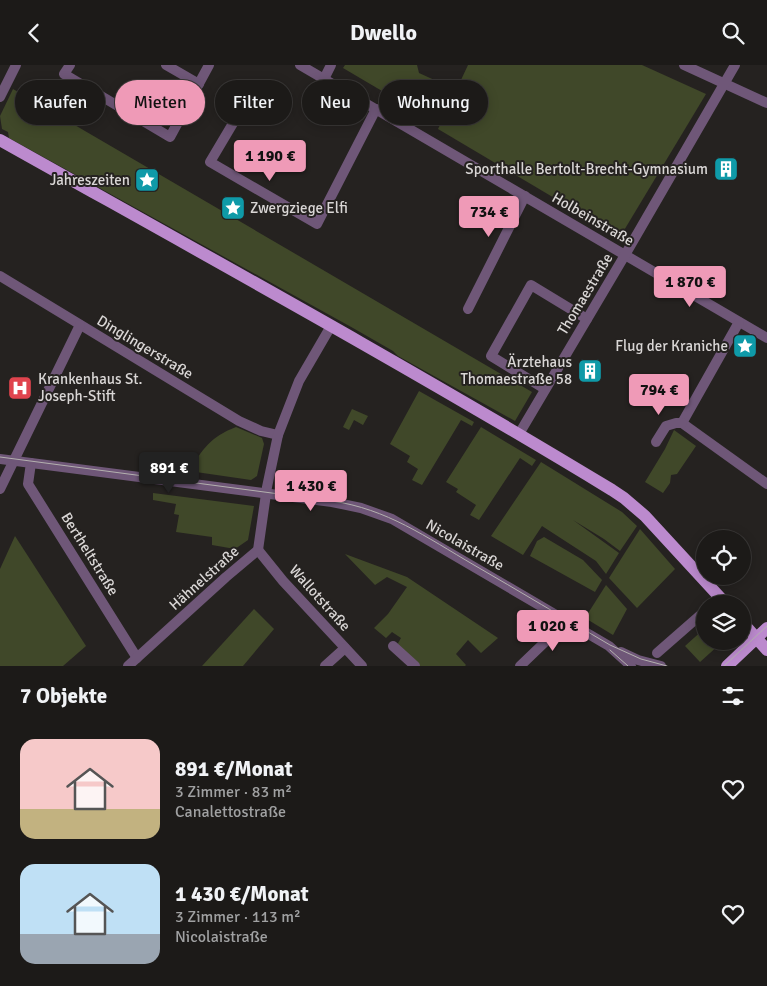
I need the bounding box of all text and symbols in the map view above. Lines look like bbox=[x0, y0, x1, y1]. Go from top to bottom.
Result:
icon: back bbox=[20, 19, 48, 47]
text: Dwello bbox=[350, 19, 417, 46]
icon: search bbox=[719, 19, 747, 47]
chip: Kaufen bbox=[15, 80, 105, 125]
chip: Mieten bbox=[115, 80, 205, 125]
chip: Filter bbox=[215, 80, 292, 125]
chip: Neu bbox=[302, 80, 369, 125]
chip: Wohnung bbox=[379, 80, 488, 125]
pin: 1 190 € bbox=[224, 139, 316, 182]
text: 1 190 € bbox=[245, 146, 295, 166]
building icon: Sporthalle Bertolt-Brecht-Gymnasium bbox=[713, 156, 739, 182]
place label: Sporthalle Bertolt-Brecht-Gymnasium bbox=[465, 160, 708, 178]
place icon: Jahreszeiten bbox=[134, 167, 160, 193]
place label: Jahreszeiten bbox=[50, 171, 130, 189]
street label: Holbeinstraße bbox=[549, 188, 637, 250]
place icon: Zwergziege Elfi bbox=[220, 195, 246, 221]
pin: 734 € bbox=[454, 195, 524, 238]
place label: Zwergziege Elfi bbox=[250, 199, 348, 217]
text: 734 € bbox=[470, 202, 508, 222]
street label: Thomaestraße bbox=[554, 250, 616, 338]
pin: 1 870 € bbox=[644, 265, 736, 308]
text: 1 870 € bbox=[665, 272, 715, 292]
street label: Dinglingerstraße bbox=[94, 311, 196, 383]
place icon: Flug der Kraniche bbox=[732, 333, 758, 359]
place label: Flug der Kraniche bbox=[615, 337, 728, 355]
place label: Ärztehaus Thomaestraße 58 bbox=[460, 353, 572, 388]
building icon: Ärztehaus Thomaestraße 58 bbox=[577, 358, 603, 384]
place label: Krankenhaus St. Joseph-Stift bbox=[38, 370, 142, 405]
pin: 794 € bbox=[624, 373, 694, 416]
hospital icon: Krankenhaus St. Joseph-Stift bbox=[7, 375, 33, 401]
text: 794 € bbox=[640, 380, 678, 400]
pin: 891 € bbox=[134, 451, 204, 494]
text: 891 € bbox=[150, 458, 188, 478]
pin: 1 430 € bbox=[265, 469, 357, 512]
text: 1 430 € bbox=[286, 476, 336, 496]
street label: Bertheltstraße bbox=[57, 509, 123, 599]
street label: Nicolaistraße bbox=[423, 515, 507, 575]
map controls bbox=[696, 530, 751, 650]
button: locate bbox=[696, 530, 751, 585]
street label: Hähnelstraße bbox=[165, 542, 243, 614]
street label: Wallotstraße bbox=[286, 561, 354, 635]
button: layers bbox=[696, 595, 751, 650]
pin: 1 020 € bbox=[507, 609, 599, 652]
text: 1 020 € bbox=[528, 616, 578, 636]
icon: filters bbox=[719, 682, 747, 710]
text: 7 Objekte bbox=[20, 683, 107, 709]
text: 891 €/Monat bbox=[175, 756, 293, 782]
icon: home bbox=[60, 759, 120, 819]
icon: heart bbox=[719, 775, 747, 803]
text: 3 Zimmer · 83 m² bbox=[175, 782, 292, 802]
text: Canalettostraße bbox=[175, 802, 286, 822]
text: 1 430 €/Monat bbox=[175, 881, 309, 907]
icon: home bbox=[60, 884, 120, 944]
icon: heart bbox=[719, 900, 747, 928]
text: 3 Zimmer · 113 m² bbox=[175, 907, 301, 927]
text: Nicolaistraße bbox=[175, 927, 268, 947]

